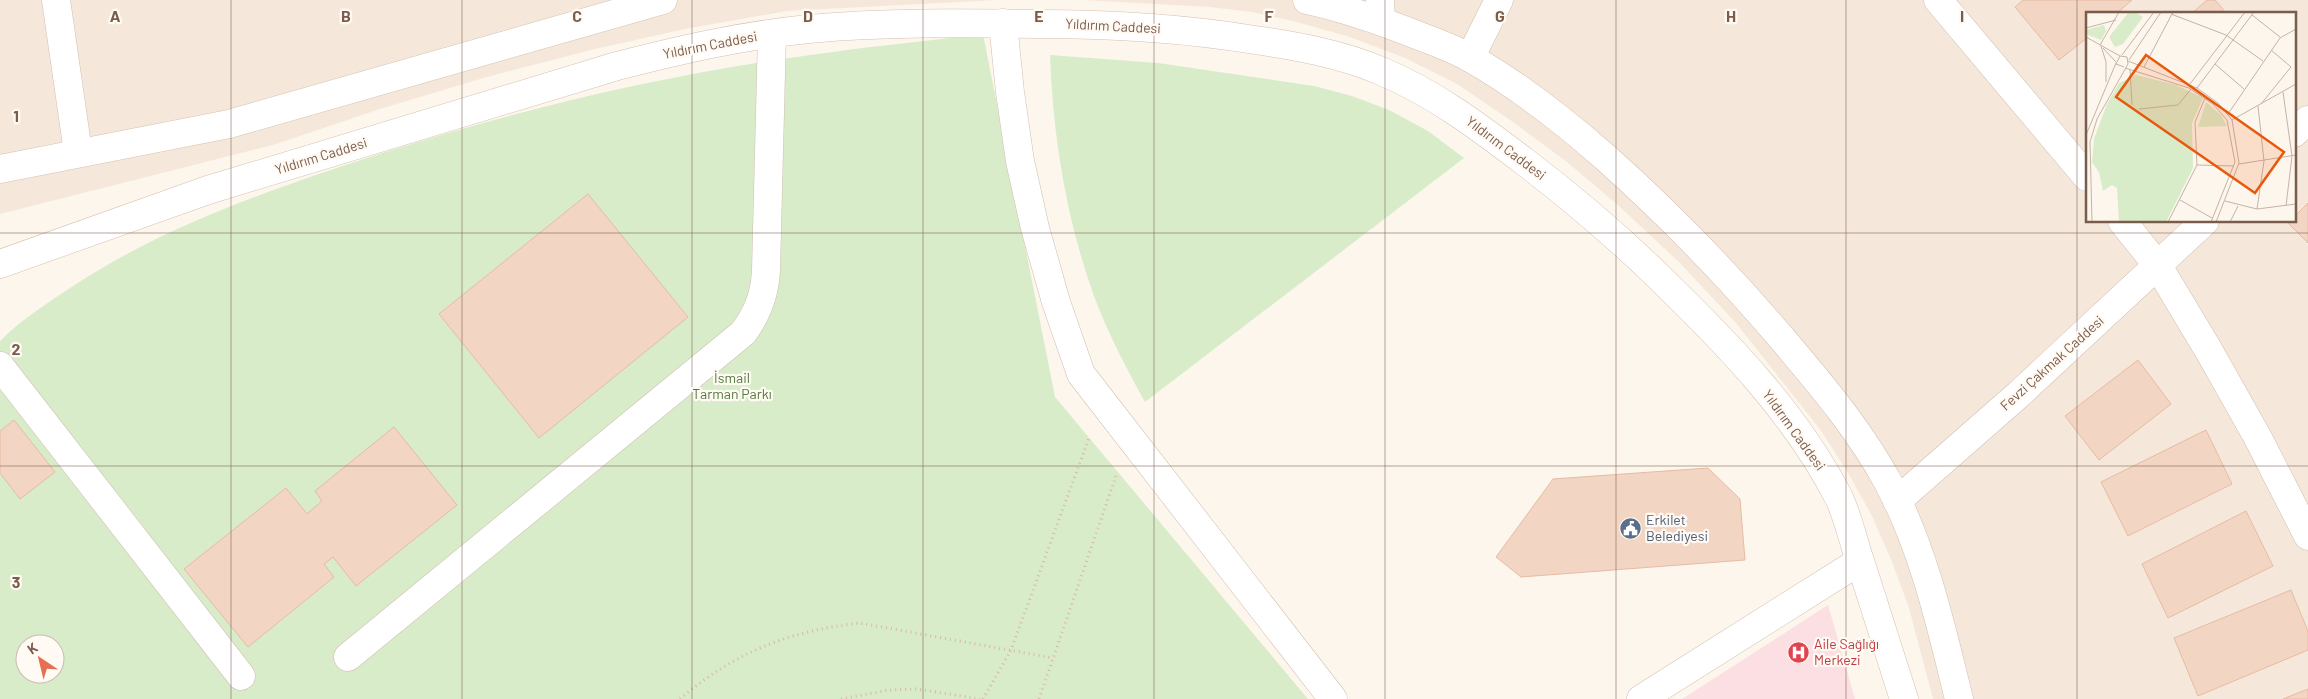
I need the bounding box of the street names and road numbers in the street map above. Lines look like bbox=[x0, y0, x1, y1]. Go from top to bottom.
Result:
street label: Yıldırım Caddesi bbox=[1065, 15, 1161, 36]
street label: Yıldırım Caddesi bbox=[661, 27, 758, 62]
street label: Yıldırım Caddesi bbox=[1463, 112, 1550, 183]
street label: Yıldırım Caddesi bbox=[273, 133, 369, 178]
street label: Fevzi Çakmak Caddesi bbox=[1996, 312, 2107, 414]
street label: Yıldırım Caddesi bbox=[1759, 386, 1829, 473]

